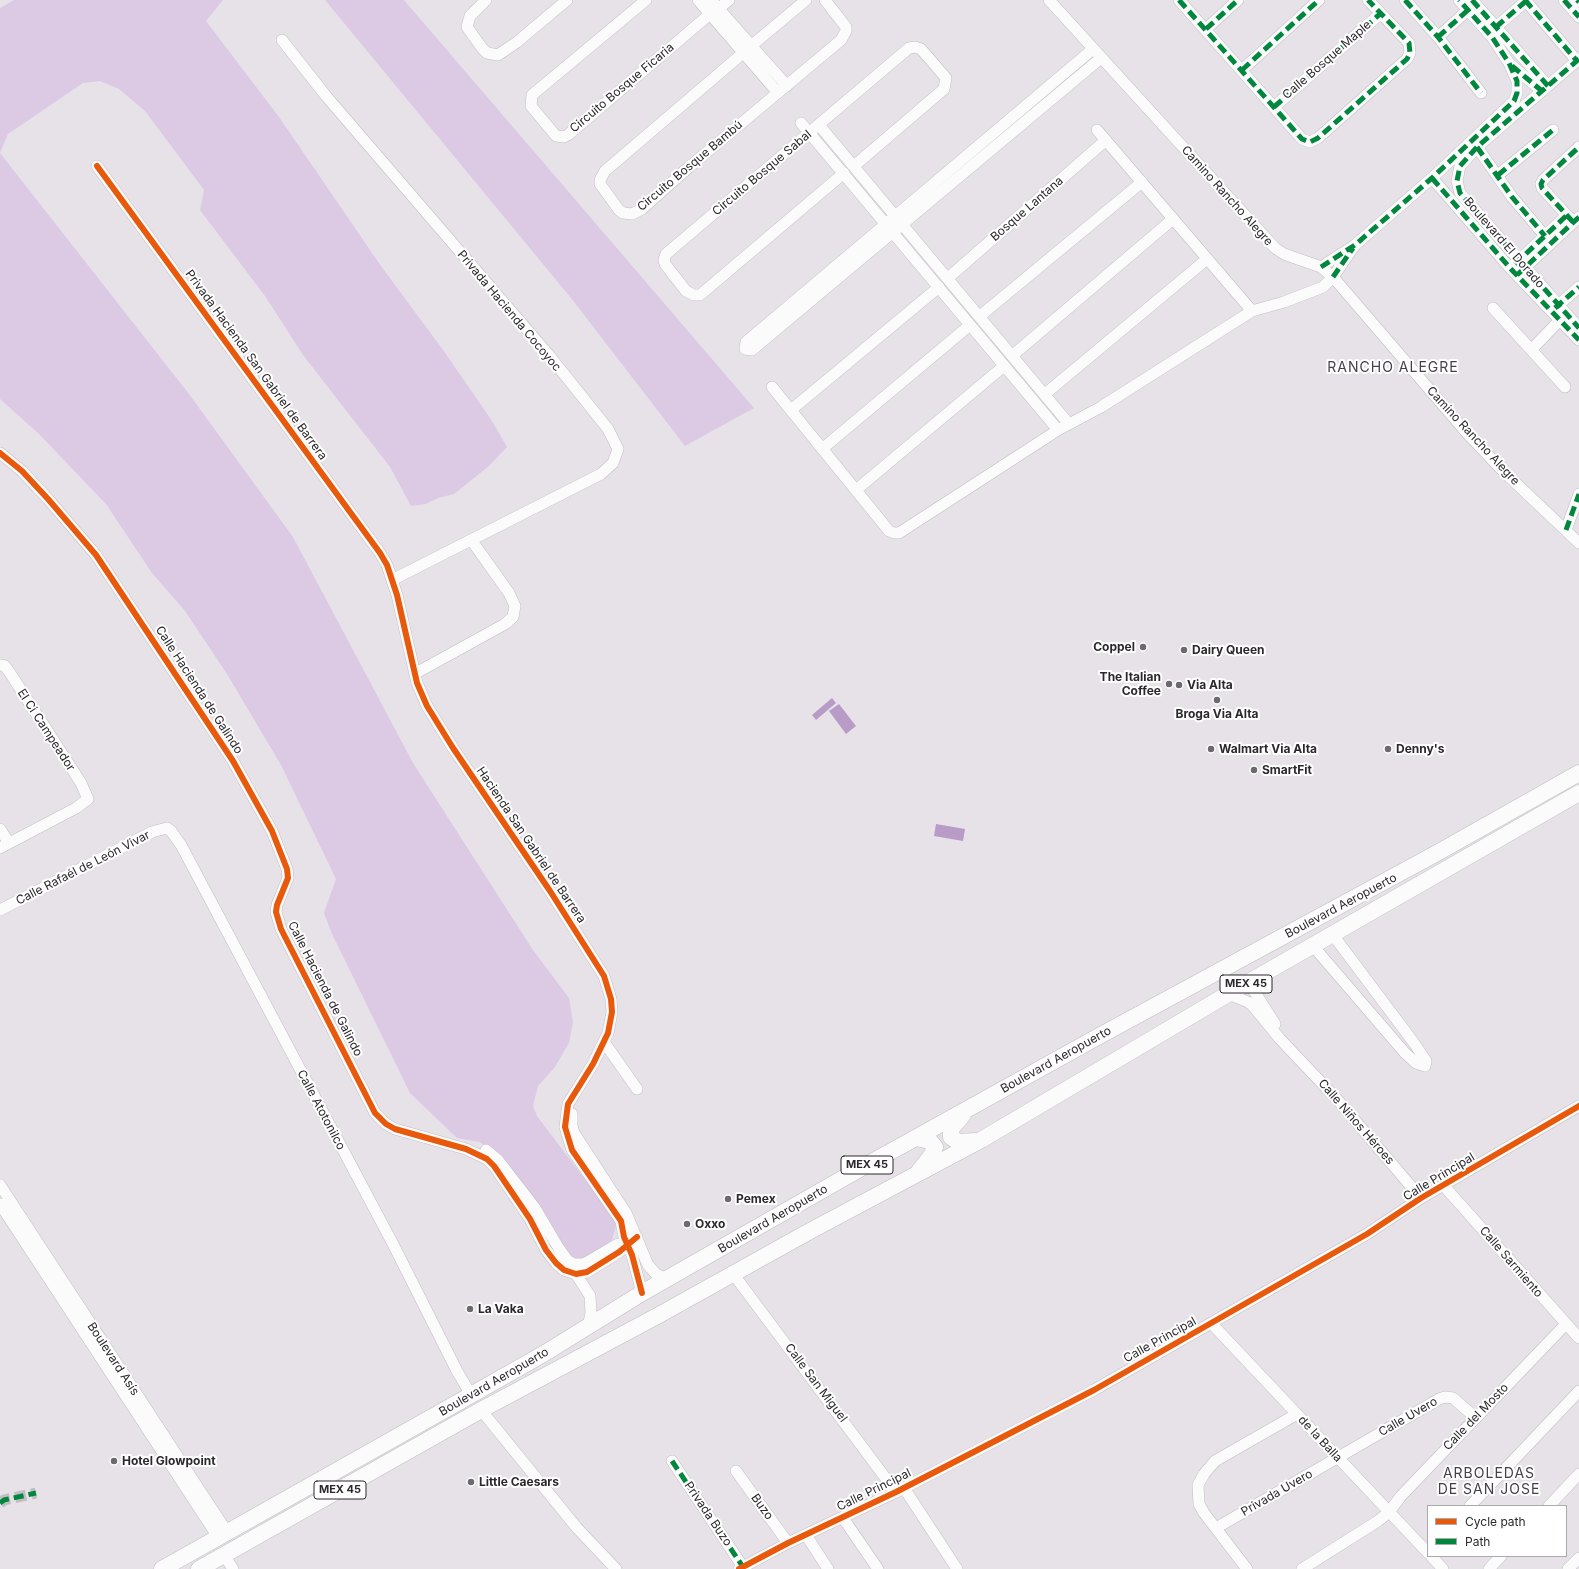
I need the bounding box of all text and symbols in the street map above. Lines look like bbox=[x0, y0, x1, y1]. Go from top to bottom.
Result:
street label: Calle Bosque Maple bbox=[1280, 18, 1374, 102]
street label: Circuito Bosque Ficaria bbox=[567, 40, 677, 136]
street label: Circuito Bosque Bambú bbox=[634, 118, 746, 214]
street label: Circuito Bosque Sabal bbox=[710, 127, 814, 219]
street label: Camino Rancho Alegre bbox=[1178, 143, 1276, 249]
street label: Bosque Lantana bbox=[988, 174, 1066, 244]
street label: Boulevard El Dorado bbox=[1461, 195, 1547, 291]
street label: Privada Hacienda Cocoyoc bbox=[454, 248, 564, 374]
street label: Privada Hacienda San Gabriel de Barrera bbox=[182, 267, 330, 463]
district label: RANCHO ALEGRE bbox=[1327, 360, 1459, 376]
street label: Camino Rancho Alegre bbox=[1424, 384, 1522, 488]
street label: Calle Hacienda de Galindo bbox=[152, 623, 246, 757]
place label: Coppel bbox=[1093, 640, 1135, 654]
marker: Coppel bbox=[1138, 642, 1148, 652]
place label: Dairy Queen bbox=[1192, 643, 1265, 657]
marker: Dairy Queen bbox=[1179, 645, 1189, 655]
place label: The Italian Coffee bbox=[1100, 670, 1161, 698]
place label: Via Alta bbox=[1187, 678, 1233, 692]
marker: The Italian Coffee bbox=[1164, 679, 1174, 689]
marker: Via Alta bbox=[1174, 680, 1184, 690]
street label: El Ci Campeador bbox=[14, 686, 78, 774]
marker: Broga Via Alta bbox=[1212, 695, 1222, 705]
place label: Broga Via Alta bbox=[1175, 707, 1259, 721]
place label: Walmart Via Alta bbox=[1219, 742, 1317, 756]
place label: Denny's bbox=[1396, 742, 1444, 756]
marker: Walmart Via Alta bbox=[1206, 744, 1216, 754]
marker: Denny's bbox=[1383, 744, 1393, 754]
place label: SmartFit bbox=[1262, 763, 1312, 777]
street label: Hacienda San Gabriel de Barrera bbox=[473, 764, 589, 926]
marker: SmartFit bbox=[1249, 765, 1259, 775]
street label: Calle Rafaél de León Vivar bbox=[14, 828, 152, 908]
street label: Boulevard Aeropuerto bbox=[1283, 870, 1399, 942]
street label: Calle Hacienda de Galindo bbox=[285, 919, 365, 1059]
road number: MEX 45 bbox=[1220, 975, 1272, 993]
street label: Boulevard Aeropuerto bbox=[998, 1024, 1114, 1096]
street label: Calle Atotonilco bbox=[294, 1067, 348, 1153]
street label: Calle Niños Héroes bbox=[1315, 1076, 1397, 1168]
street label: Calle Principal bbox=[1401, 1150, 1477, 1204]
road number: MEX 45 bbox=[841, 1156, 893, 1174]
street label: Boulevard Aeropuerto bbox=[716, 1182, 830, 1256]
place label: Pemex bbox=[736, 1192, 776, 1206]
marker: Pemex bbox=[723, 1194, 733, 1204]
place label: Oxxo bbox=[695, 1217, 725, 1231]
marker: Oxxo bbox=[682, 1219, 692, 1229]
street label: Calle Sarmiento bbox=[1476, 1224, 1546, 1300]
place label: La Vaka bbox=[478, 1302, 524, 1316]
marker: La Vaka bbox=[465, 1304, 475, 1314]
street label: Calle Principal bbox=[1121, 1314, 1199, 1366]
street label: Boulevard Asís bbox=[84, 1320, 142, 1398]
street label: Calle San Miguel bbox=[782, 1341, 850, 1425]
street label: Boulevard Aeropuerto bbox=[437, 1345, 551, 1419]
street label: Calle del Mosto bbox=[1440, 1380, 1512, 1454]
street label: Calle Uvero bbox=[1376, 1394, 1440, 1440]
street label: de la Balla bbox=[1295, 1413, 1345, 1465]
place label: Hotel Glowpoint bbox=[122, 1454, 216, 1468]
marker: Hotel Glowpoint bbox=[109, 1456, 119, 1466]
street label: Calle Principal bbox=[834, 1466, 914, 1514]
district label: ARBOLEDAS DE SAN JOSE bbox=[1438, 1466, 1540, 1498]
street label: Privada Uvero bbox=[1239, 1467, 1315, 1519]
place label: Little Caesars bbox=[479, 1475, 559, 1489]
marker: Little Caesars bbox=[466, 1477, 476, 1487]
street label: Privada Buzo bbox=[681, 1479, 735, 1549]
road number: MEX 45 bbox=[314, 1481, 366, 1499]
street label: Buzo bbox=[748, 1491, 776, 1523]
legend bbox=[1427, 1505, 1567, 1557]
text: Cycle path bbox=[1465, 1514, 1526, 1529]
text: Path bbox=[1465, 1534, 1490, 1549]

